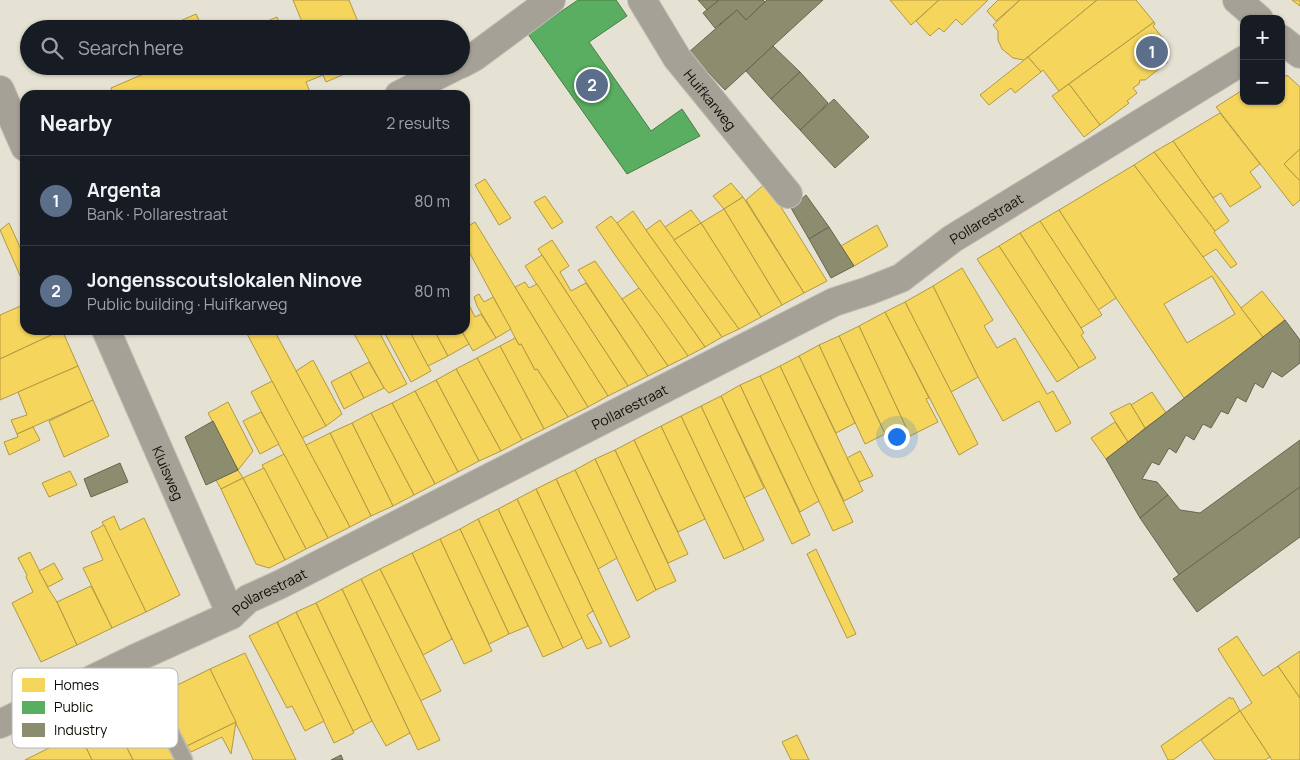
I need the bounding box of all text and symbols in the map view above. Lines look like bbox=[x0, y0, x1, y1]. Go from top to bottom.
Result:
map controls bbox=[1240, 15, 1285, 105]
button: + bbox=[1240, 15, 1285, 60]
search box bbox=[20, 20, 470, 75]
pin: 1 bbox=[1136, 33, 1168, 71]
icon: search bbox=[38, 34, 66, 62]
text: Search here bbox=[78, 35, 184, 61]
button: − bbox=[1240, 60, 1285, 105]
street label: Huifkarweg bbox=[680, 65, 741, 134]
pin: 2 bbox=[576, 66, 608, 104]
text: Nearby bbox=[40, 109, 112, 137]
text: 2 results bbox=[386, 112, 450, 134]
text: Argenta bbox=[87, 177, 161, 203]
street label: Pollarestraat bbox=[946, 188, 1027, 248]
text: 1 bbox=[52, 190, 60, 212]
text: 80 m bbox=[414, 190, 450, 212]
text: Bank · Pollarestraat bbox=[87, 203, 228, 225]
text: Jongensscoutslokalen Ninove bbox=[87, 267, 362, 293]
text: 2 bbox=[51, 280, 61, 302]
text: 80 m bbox=[414, 280, 450, 302]
text: Public building · Huifkarweg bbox=[87, 293, 288, 315]
street label: Pollarestraat bbox=[588, 379, 671, 434]
your location bbox=[884, 424, 910, 450]
street label: Kluisweg bbox=[148, 443, 189, 503]
street label: Pollarestraat bbox=[227, 563, 310, 619]
legend bbox=[12, 668, 178, 748]
text: Homes bbox=[54, 675, 99, 694]
text: Public bbox=[54, 697, 94, 716]
text: Industry bbox=[54, 720, 108, 739]

